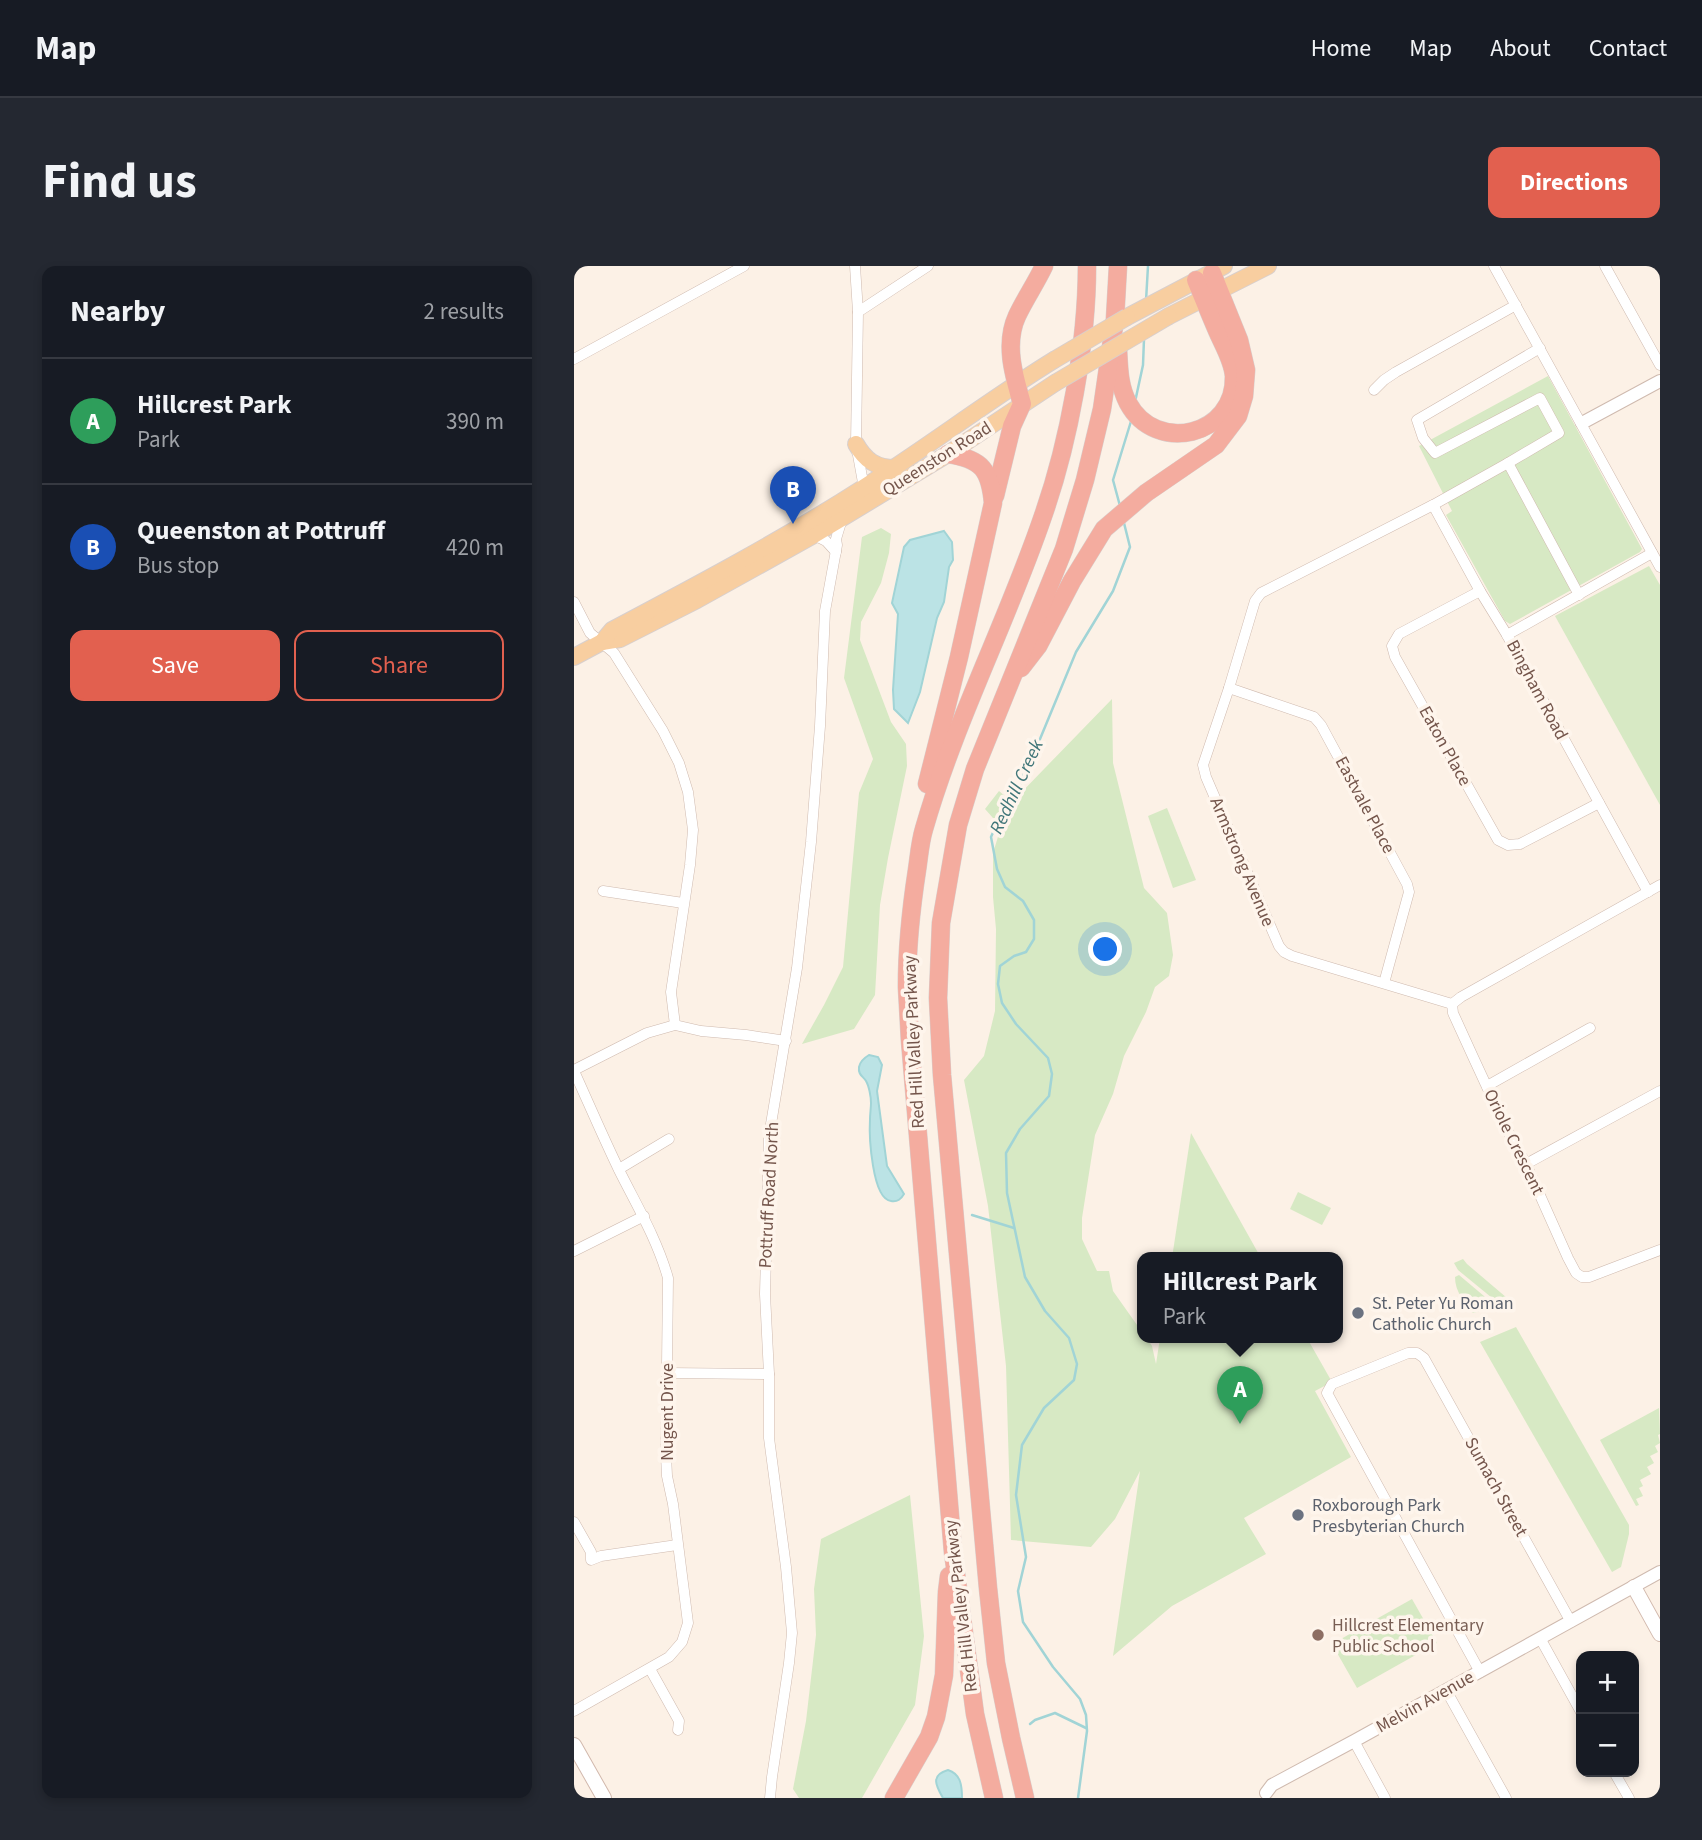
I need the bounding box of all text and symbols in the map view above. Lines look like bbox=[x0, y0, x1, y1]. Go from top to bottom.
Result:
text: Map bbox=[35, 25, 96, 72]
text: Home bbox=[1311, 31, 1371, 66]
text: Map bbox=[1409, 31, 1452, 66]
text: About bbox=[1490, 31, 1551, 66]
text: Contact bbox=[1589, 31, 1667, 66]
text: Find us bbox=[42, 147, 197, 217]
button: Directions bbox=[1488, 147, 1660, 218]
text: Nearby bbox=[70, 290, 165, 333]
text: 2 results bbox=[424, 295, 504, 328]
text: Hillcrest Park bbox=[137, 386, 291, 423]
text: A bbox=[86, 405, 100, 438]
text: 390 m bbox=[446, 405, 504, 438]
street label: Queenston Road bbox=[878, 415, 996, 503]
text: Park bbox=[137, 423, 180, 456]
pin: B bbox=[770, 466, 816, 524]
text: Queenston at Pottruff bbox=[137, 512, 385, 549]
text: B bbox=[86, 531, 100, 564]
text: 420 m bbox=[446, 531, 504, 564]
text: Bus stop bbox=[137, 549, 219, 582]
button: Save bbox=[70, 630, 280, 701]
button: Share bbox=[294, 630, 504, 701]
street label: Bingham Road bbox=[1500, 636, 1574, 744]
street label: Eaton Place bbox=[1413, 701, 1477, 791]
water label: Redhill Creek bbox=[983, 735, 1051, 839]
street label: Eastvale Place bbox=[1329, 752, 1401, 858]
street label: Armstrong Avenue bbox=[1204, 794, 1280, 930]
your location bbox=[1088, 932, 1122, 966]
street label: Red Hill Valley Parkway bbox=[897, 954, 931, 1129]
street label: Oriole Crescent bbox=[1478, 1085, 1550, 1199]
street label: Pottruff Road North bbox=[753, 1121, 785, 1269]
popup bbox=[1137, 1252, 1343, 1343]
text: Hillcrest Park bbox=[1163, 1263, 1317, 1300]
place label: St. Peter Yu Roman Catholic Church bbox=[1372, 1291, 1514, 1337]
text: Park bbox=[1163, 1300, 1206, 1333]
marker: St. Peter Yu Roman Catholic Church bbox=[1350, 1305, 1366, 1321]
street label: Nugent Drive bbox=[655, 1363, 680, 1461]
pin: A bbox=[1217, 1366, 1263, 1424]
street label: Sumach Street bbox=[1458, 1433, 1534, 1541]
place label: Roxborough Park Presbyterian Church bbox=[1312, 1493, 1465, 1539]
marker: Roxborough Park Presbyterian Church bbox=[1290, 1507, 1306, 1523]
street label: Red Hill Valley Parkway bbox=[938, 1518, 984, 1694]
place label: Hillcrest Elementary Public School bbox=[1332, 1613, 1485, 1659]
marker: Hillcrest Elementary Public School bbox=[1310, 1627, 1326, 1643]
map controls bbox=[1576, 1651, 1639, 1777]
button: + bbox=[1576, 1651, 1639, 1714]
street label: Melvin Avenue bbox=[1372, 1665, 1479, 1739]
button: − bbox=[1576, 1714, 1639, 1777]

